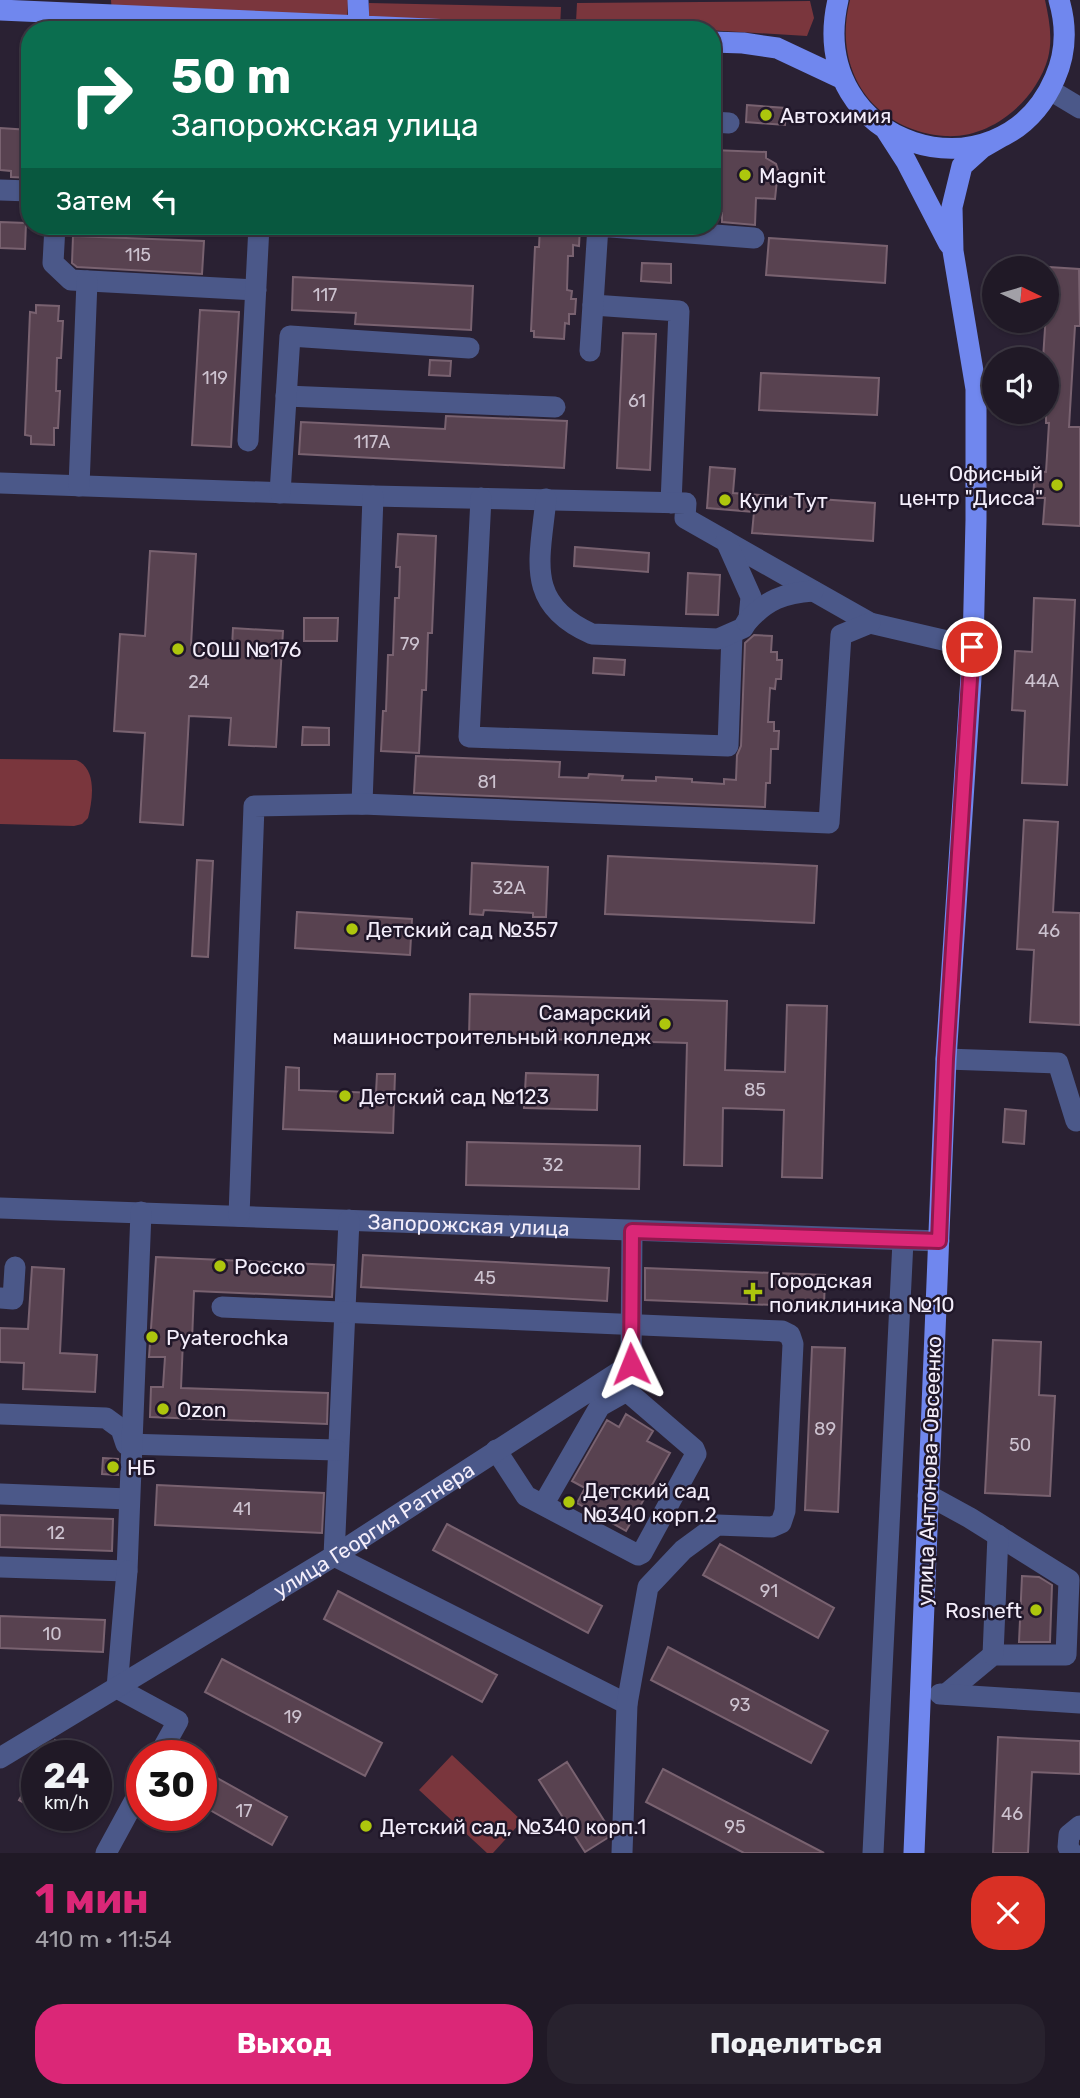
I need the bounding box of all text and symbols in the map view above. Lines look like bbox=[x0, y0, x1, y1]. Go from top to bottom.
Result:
text: 50 m bbox=[171, 47, 291, 105]
icon: right bbox=[56, 49, 147, 140]
place label: Автохимия bbox=[780, 103, 891, 128]
text: Запорожская улица bbox=[171, 106, 479, 144]
marker: Автохимия bbox=[758, 107, 774, 123]
place label: Magnit bbox=[759, 163, 826, 188]
marker: Magnit bbox=[737, 167, 753, 183]
icon: left bbox=[146, 182, 184, 220]
text: Затем bbox=[56, 186, 132, 217]
house number: 115 bbox=[125, 244, 151, 266]
north arrow bbox=[982, 256, 1059, 332]
map controls bbox=[982, 256, 1059, 424]
house number: 117 bbox=[313, 284, 337, 306]
button: sound bbox=[982, 347, 1059, 424]
house number: 119 bbox=[202, 367, 228, 389]
house number: 61 bbox=[628, 390, 646, 412]
house number: 117А bbox=[354, 431, 390, 453]
place label: Офисный центр "Дисса" bbox=[899, 461, 1043, 510]
marker: Офисный центр "Дисса" bbox=[1049, 477, 1065, 493]
place label: Купи Тут bbox=[739, 488, 828, 513]
marker: Купи Тут bbox=[717, 492, 733, 508]
pin bbox=[942, 617, 1002, 677]
icon: arrive bbox=[953, 628, 991, 666]
house number: 79 bbox=[400, 633, 420, 655]
place label: СОШ №176 bbox=[192, 637, 302, 662]
marker: СОШ №176 bbox=[170, 641, 186, 657]
house number: 44А bbox=[1025, 670, 1059, 692]
house number: 24 bbox=[188, 671, 210, 693]
house number: 81 bbox=[477, 771, 497, 793]
house number: 32А bbox=[492, 877, 526, 899]
place label: Детский сад №357 bbox=[366, 917, 558, 942]
house number: 46 bbox=[1038, 920, 1060, 942]
marker: Детский сад №357 bbox=[344, 921, 360, 937]
place label: Самарский машиностроительный колледж bbox=[332, 1000, 651, 1049]
marker: Самарский машиностроительный колледж bbox=[657, 1016, 673, 1032]
house number: 85 bbox=[744, 1079, 766, 1101]
place label: Детский сад №123 bbox=[359, 1084, 549, 1109]
marker: Детский сад №123 bbox=[337, 1088, 353, 1104]
house number: 32 bbox=[542, 1154, 564, 1176]
street label: Запорожская улица bbox=[367, 1208, 570, 1241]
place label: Росско bbox=[234, 1254, 306, 1279]
marker: Росско bbox=[212, 1258, 228, 1274]
house number: 45 bbox=[474, 1267, 496, 1289]
place label: Городская поликлиника №10 bbox=[769, 1268, 955, 1317]
marker: Городская поликлиника №10 bbox=[743, 1282, 763, 1302]
place label: Pyaterochka bbox=[166, 1325, 289, 1350]
position arrow bbox=[594, 1327, 668, 1401]
marker: Pyaterochka bbox=[144, 1329, 160, 1345]
street label: улица Антонова-Овсеенко bbox=[912, 1335, 946, 1607]
place label: Ozon bbox=[177, 1397, 227, 1422]
marker: Ozon bbox=[155, 1401, 171, 1417]
house number: 89 bbox=[814, 1418, 836, 1440]
house number: 50 bbox=[1009, 1434, 1031, 1456]
place label: НБ bbox=[127, 1455, 155, 1480]
street label: улица Георгия Ратнера bbox=[269, 1456, 479, 1602]
marker: НБ bbox=[105, 1459, 121, 1475]
place label: Детский сад №340 корп.2 bbox=[583, 1478, 717, 1527]
marker: Детский сад №340 корп.2 bbox=[561, 1494, 577, 1510]
house number: 41 bbox=[233, 1498, 251, 1520]
house number: 12 bbox=[47, 1522, 65, 1544]
house number: 91 bbox=[760, 1580, 778, 1602]
place label: Rosneft bbox=[945, 1598, 1022, 1623]
marker: Rosneft bbox=[1028, 1602, 1044, 1618]
house number: 10 bbox=[42, 1623, 62, 1645]
house number: 93 bbox=[729, 1694, 751, 1716]
house number: 19 bbox=[284, 1706, 302, 1728]
speed limit sign: 30 bbox=[126, 1740, 217, 1831]
text: 24 bbox=[43, 1755, 90, 1797]
text: km/h bbox=[44, 1792, 89, 1814]
house number: 17 bbox=[236, 1800, 252, 1822]
house number: 46 bbox=[1001, 1803, 1023, 1825]
place label: Детский сад, №340 корп.1 bbox=[380, 1814, 646, 1839]
house number: 95 bbox=[724, 1816, 746, 1838]
marker: Детский сад, №340 корп.1 bbox=[358, 1818, 374, 1834]
text: 1 мин bbox=[35, 1874, 149, 1924]
button: close bbox=[971, 1876, 1045, 1950]
text: 410 m · 11:54 bbox=[35, 1925, 172, 1953]
button: Выход bbox=[35, 2004, 533, 2084]
button: Поделиться bbox=[547, 2004, 1045, 2084]

